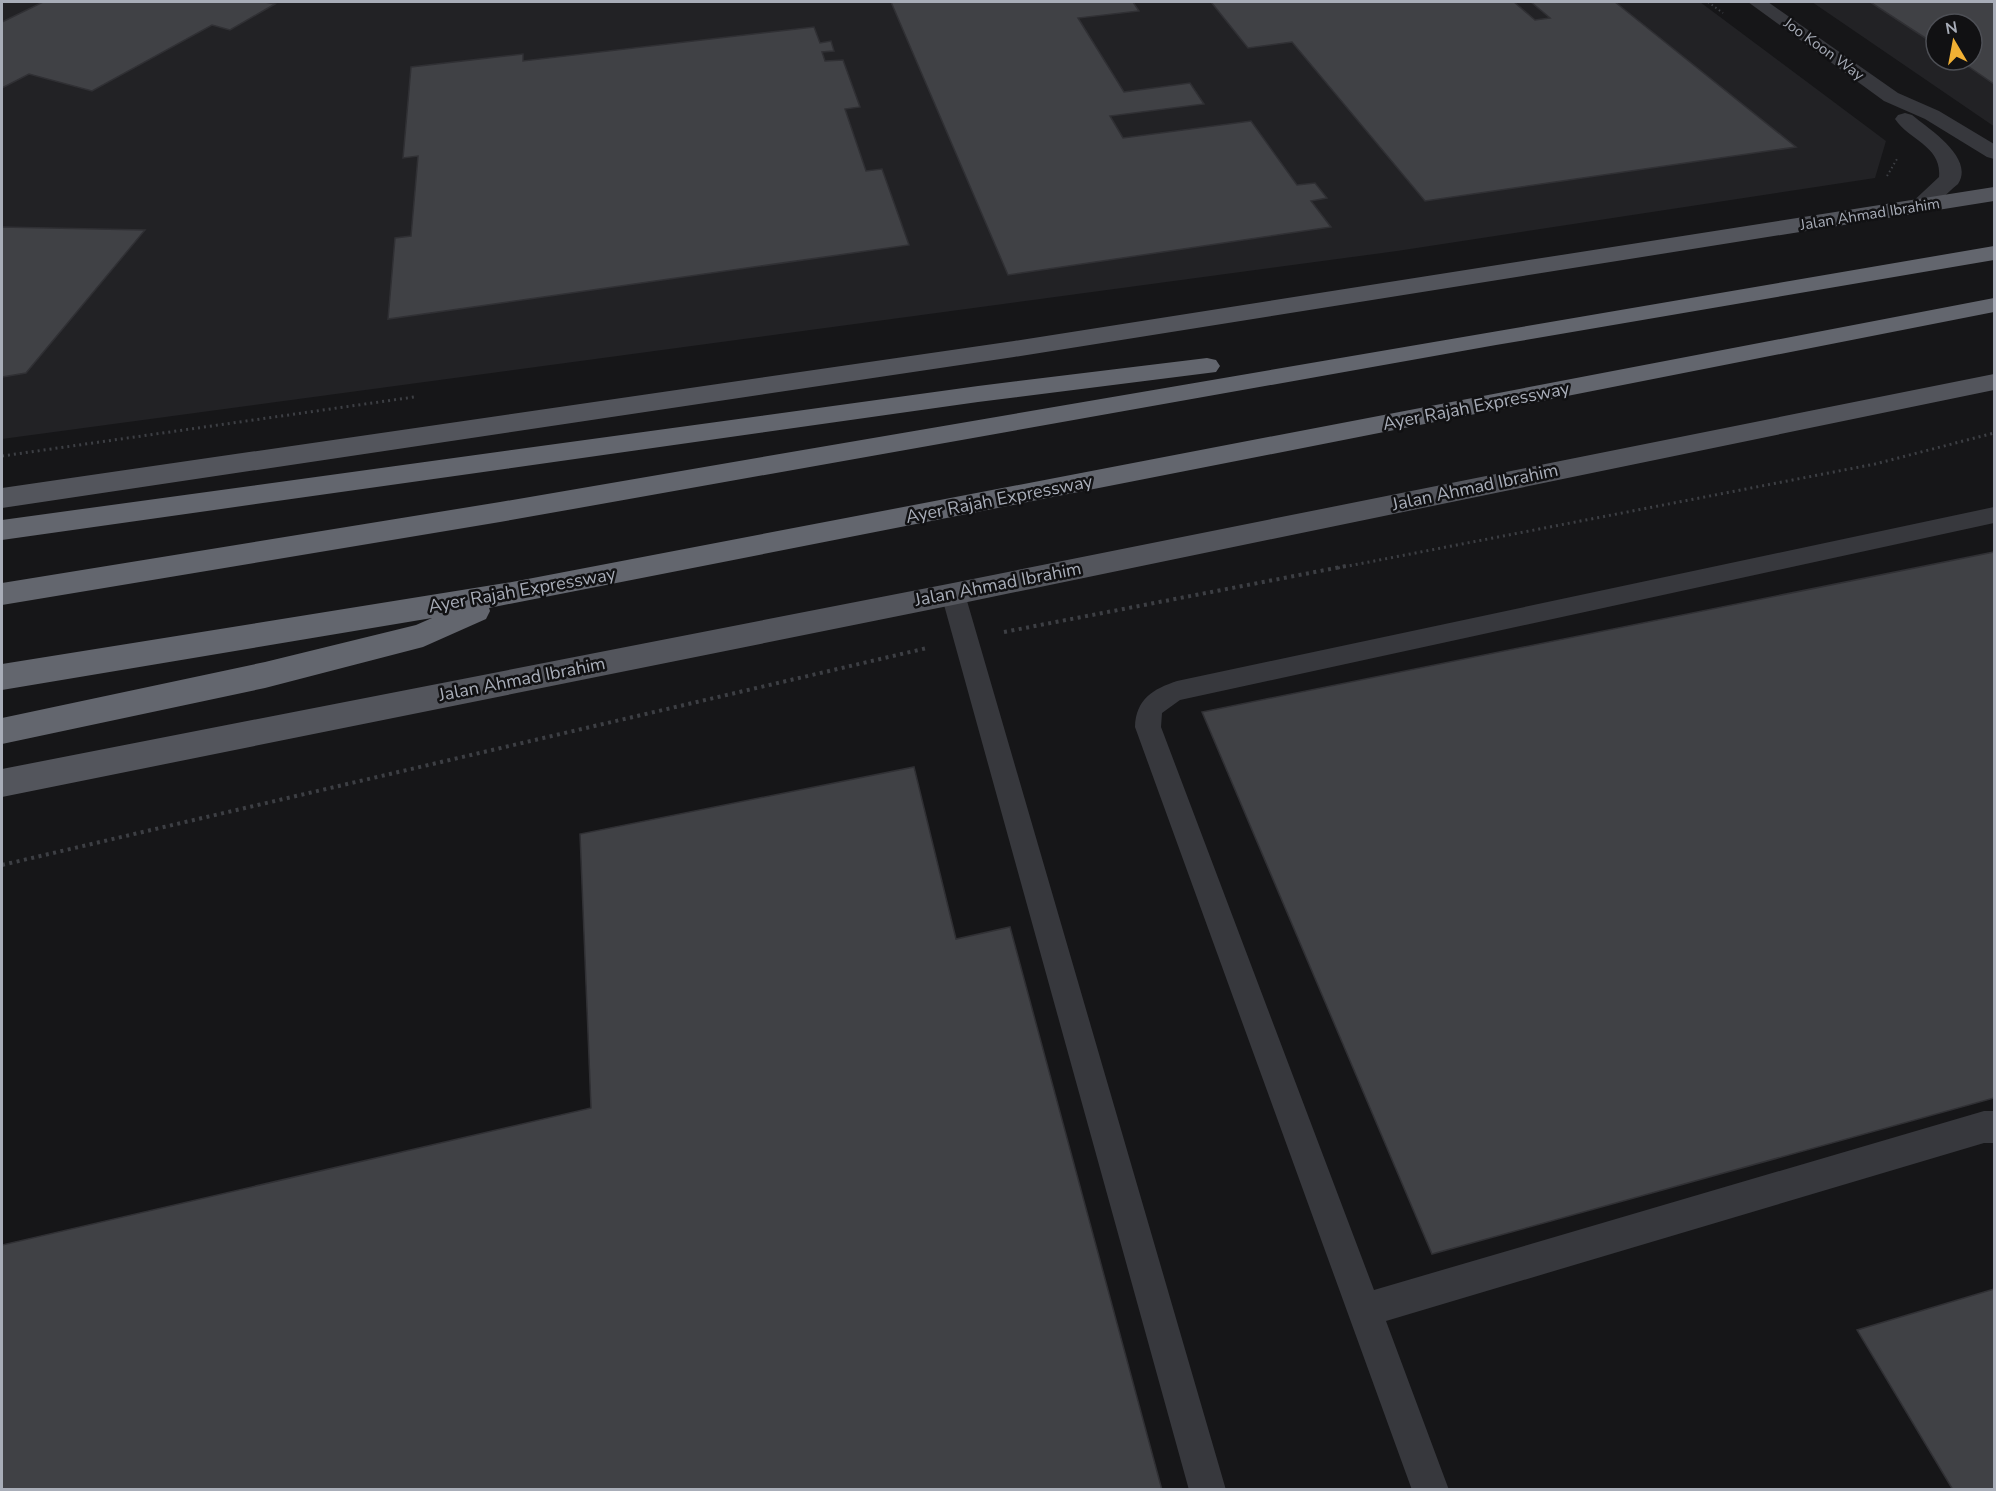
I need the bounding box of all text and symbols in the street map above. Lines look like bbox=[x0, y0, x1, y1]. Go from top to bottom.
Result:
street label: Joo Koon Way bbox=[1779, 12, 1868, 85]
north arrow bbox=[1924, 12, 1984, 72]
text: N bbox=[1944, 16, 1959, 40]
street label: Jalan Ahmad Ibrahim bbox=[1798, 193, 1941, 235]
street label: Ayer Rajah Expressway bbox=[1381, 376, 1572, 436]
street label: Jalan Ahmad Ibrahim bbox=[1389, 458, 1560, 517]
street label: Ayer Rajah Expressway bbox=[904, 469, 1095, 529]
street label: Jalan Ahmad Ibrahim bbox=[912, 556, 1083, 612]
street label: Ayer Rajah Expressway bbox=[426, 562, 618, 618]
street label: Jalan Ahmad Ibrahim bbox=[436, 651, 607, 707]

